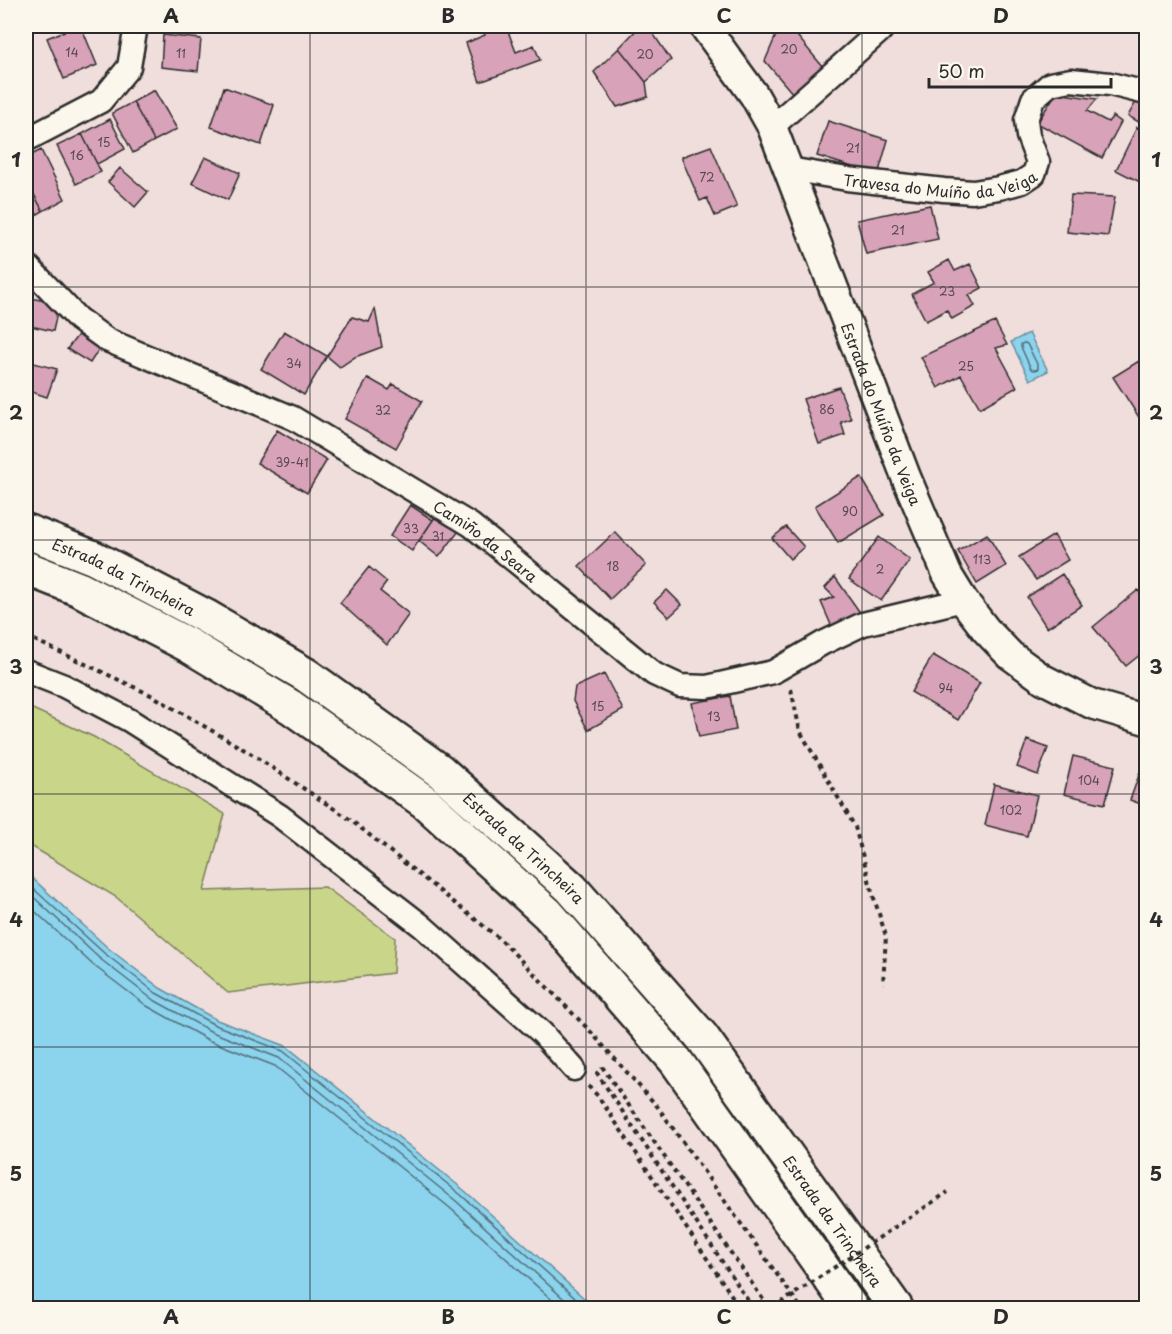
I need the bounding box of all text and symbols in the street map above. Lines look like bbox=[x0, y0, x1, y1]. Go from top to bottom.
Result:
text: A bbox=[163, 0, 179, 30]
text: B bbox=[441, 0, 455, 30]
text: C bbox=[716, 0, 732, 30]
text: D bbox=[993, 0, 1009, 30]
house number: 20 bbox=[780, 40, 798, 58]
house number: 14 bbox=[65, 43, 79, 61]
house number: 11 bbox=[176, 44, 186, 62]
house number: 20 bbox=[636, 45, 654, 63]
scale bar bbox=[929, 51, 1110, 89]
text: 50 m bbox=[938, 57, 985, 84]
house number: 15 bbox=[97, 133, 111, 151]
house number: 21 bbox=[846, 139, 860, 157]
text: 1 bbox=[11, 144, 21, 174]
text: 1 bbox=[1151, 144, 1161, 174]
house number: 16 bbox=[70, 146, 84, 164]
street label: Travesa do Muíño da Veiga bbox=[842, 164, 1041, 204]
house number: 72 bbox=[699, 168, 715, 186]
house number: 21 bbox=[891, 221, 905, 239]
house number: 23 bbox=[939, 282, 955, 300]
street label: Estrada do Muíño da Veiga bbox=[836, 319, 928, 509]
house number: 34 bbox=[286, 354, 302, 372]
house number: 25 bbox=[958, 357, 974, 375]
text: 2 bbox=[9, 397, 23, 427]
text: 2 bbox=[1149, 397, 1163, 427]
house number: 86 bbox=[819, 400, 835, 418]
house number: 32 bbox=[375, 401, 391, 419]
house number: 39-41 bbox=[275, 453, 309, 471]
street label: Camiño da Seara bbox=[429, 494, 544, 587]
house number: 90 bbox=[842, 502, 858, 520]
house number: 33 bbox=[403, 519, 419, 537]
house number: 31 bbox=[432, 527, 444, 545]
street label: Estrada da Trincheira bbox=[49, 531, 200, 621]
house number: 113 bbox=[973, 550, 991, 568]
house number: 18 bbox=[607, 557, 619, 575]
house number: 2 bbox=[876, 560, 884, 578]
text: 3 bbox=[9, 651, 23, 681]
text: 3 bbox=[1149, 651, 1163, 681]
house number: 94 bbox=[939, 679, 954, 697]
house number: 15 bbox=[591, 697, 605, 715]
house number: 13 bbox=[707, 707, 721, 725]
house number: 104 bbox=[1078, 771, 1100, 789]
street label: Estrada da Trincheira bbox=[459, 786, 591, 909]
house number: 102 bbox=[1000, 801, 1022, 819]
text: 4 bbox=[9, 904, 23, 934]
text: 4 bbox=[1149, 904, 1163, 934]
street label: Estrada da Trincheira bbox=[778, 1150, 889, 1292]
text: 5 bbox=[10, 1158, 22, 1188]
text: 5 bbox=[1150, 1158, 1162, 1188]
text: A bbox=[163, 1301, 179, 1331]
text: B bbox=[441, 1301, 455, 1331]
text: C bbox=[716, 1301, 732, 1331]
text: D bbox=[993, 1301, 1009, 1331]

